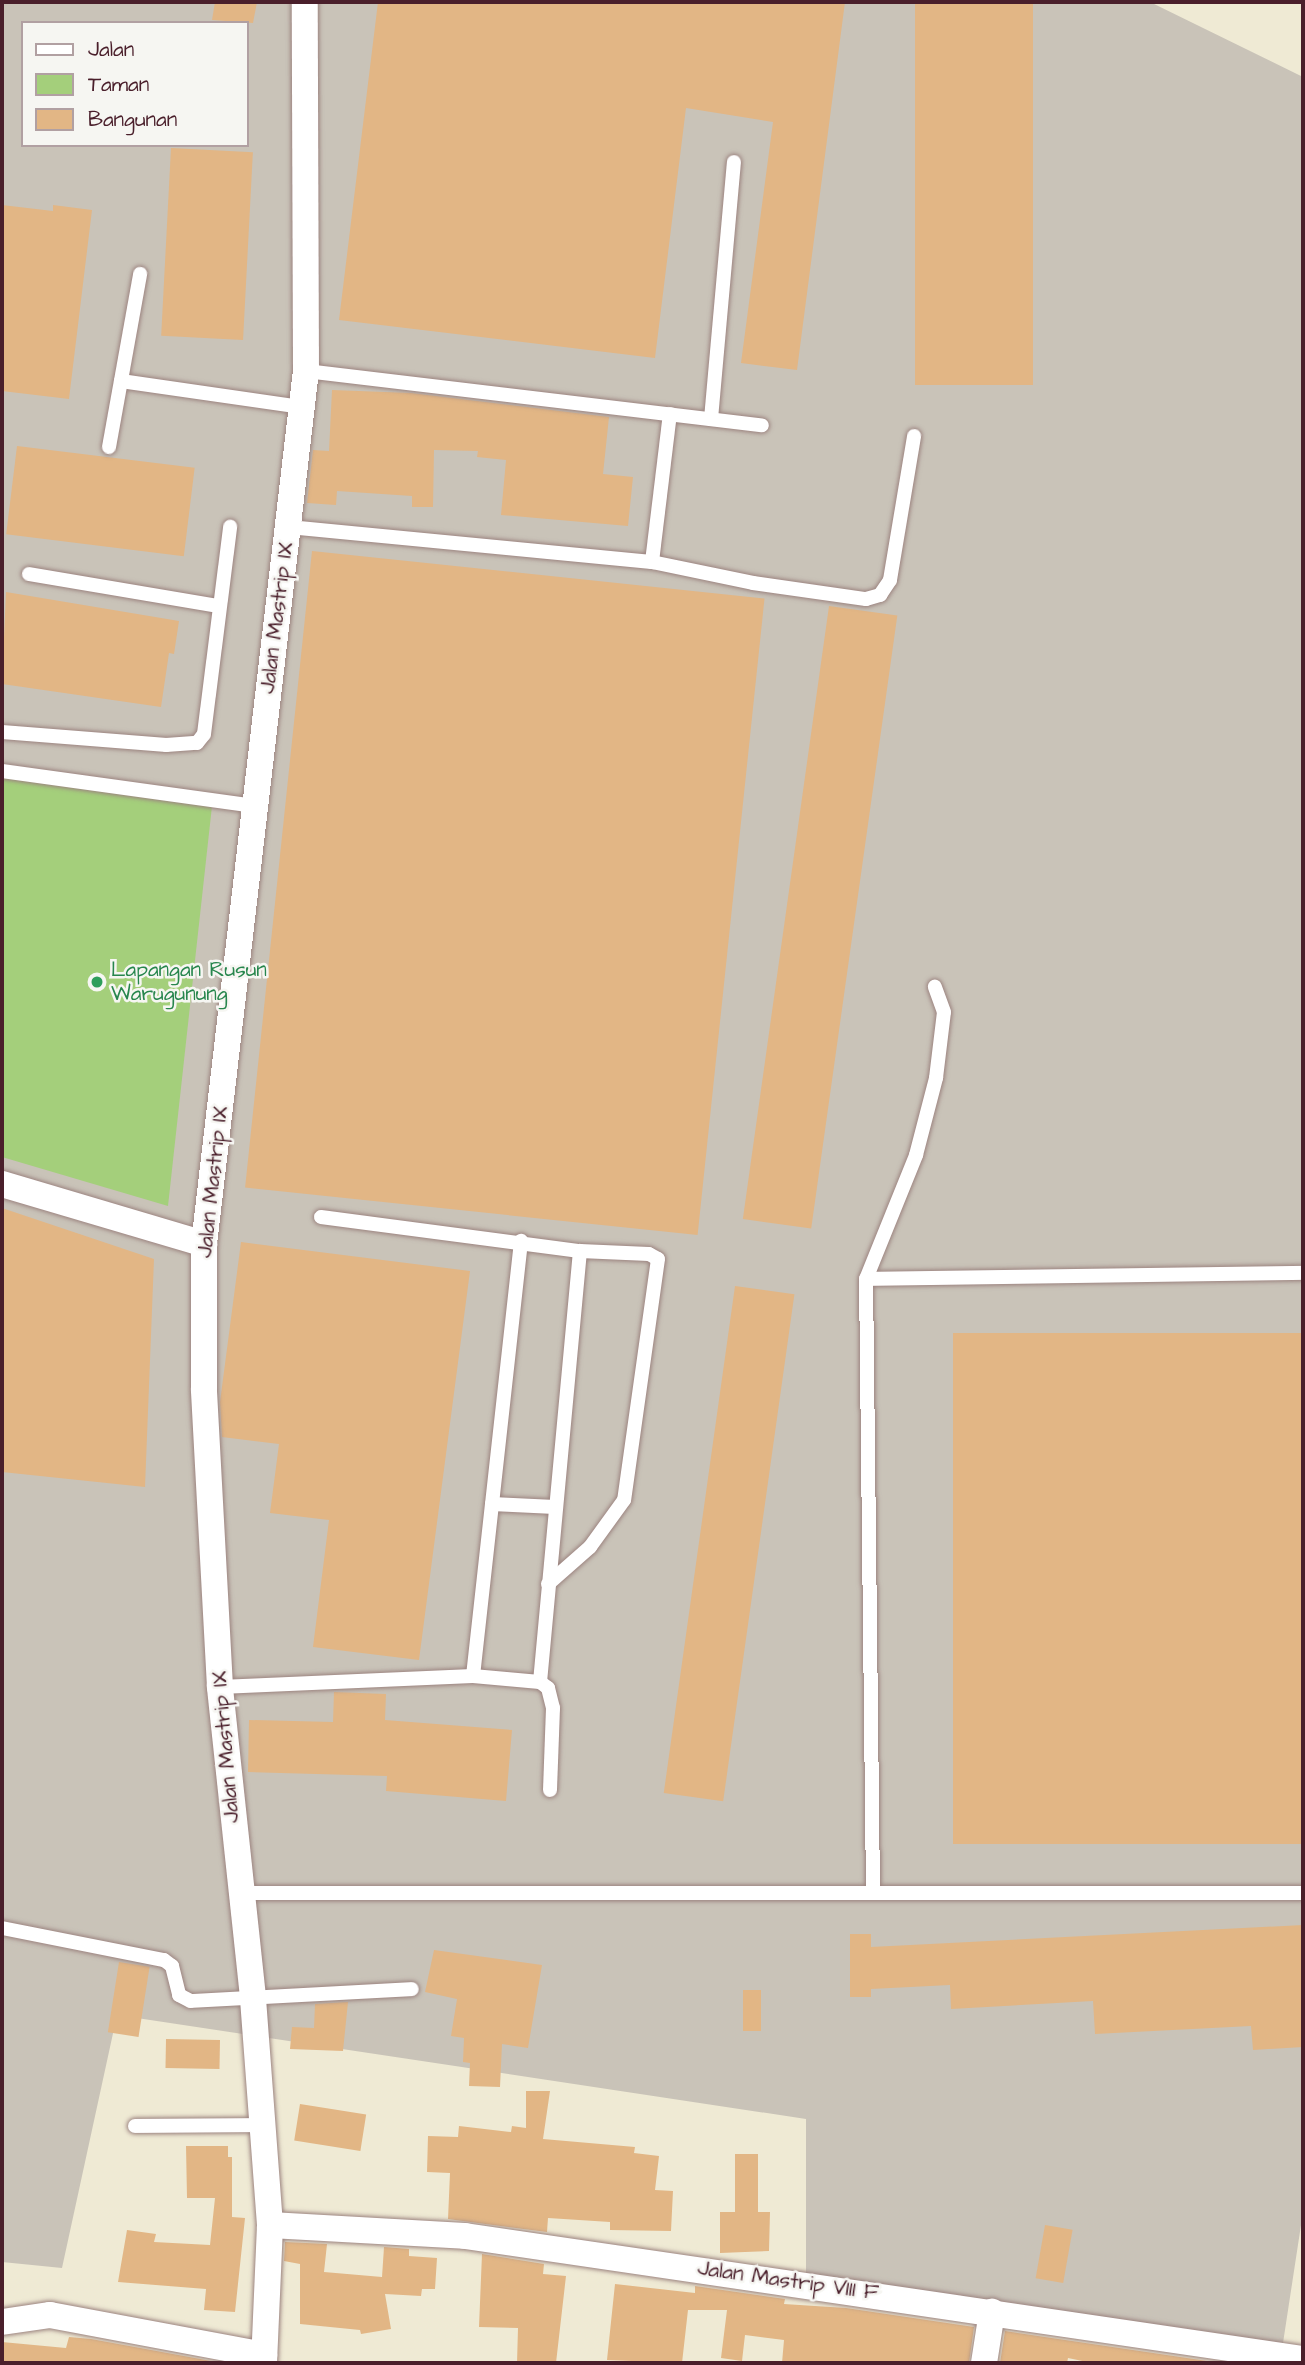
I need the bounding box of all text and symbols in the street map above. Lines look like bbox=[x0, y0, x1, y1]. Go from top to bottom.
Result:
legend bbox=[21, 21, 248, 147]
text: Jalan bbox=[88, 35, 134, 64]
text: Taman bbox=[88, 70, 149, 99]
text: Bangunan bbox=[88, 105, 177, 134]
street label: Jalan Mastrip IX bbox=[255, 541, 299, 695]
place label: Lapangan Rusun Warugunung bbox=[111, 957, 267, 1007]
marker: Lapangan Rusun Warugunung bbox=[89, 974, 105, 990]
street label: Jalan Mastrip IX bbox=[193, 1105, 233, 1259]
street label: Jalan Mastrip IX bbox=[207, 1670, 245, 1824]
street label: Jalan Mastrip VIII F bbox=[696, 2256, 880, 2306]

